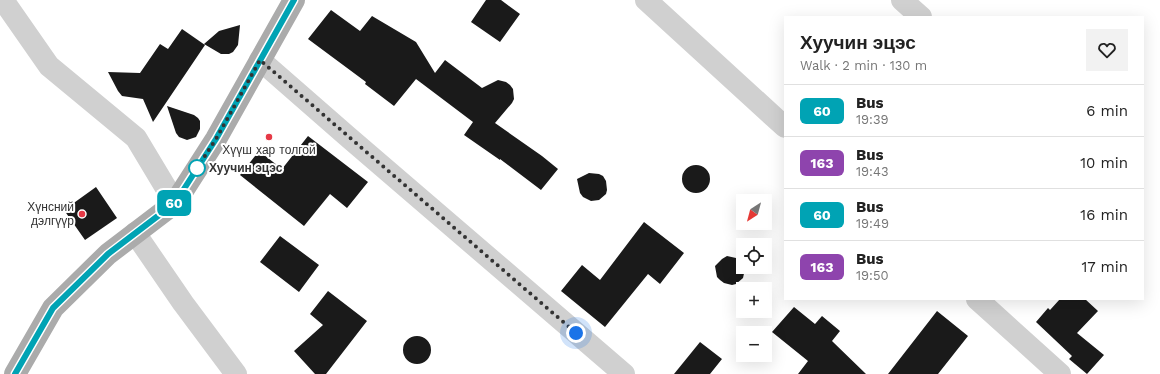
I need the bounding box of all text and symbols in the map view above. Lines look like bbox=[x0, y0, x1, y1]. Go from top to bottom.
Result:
button: heart bbox=[1086, 29, 1128, 71]
text: Хуучин эцэс bbox=[800, 31, 916, 54]
text: Walk · 2 min · 130 m bbox=[800, 58, 927, 73]
text: Bus bbox=[856, 94, 884, 112]
text: 6 min bbox=[1086, 102, 1128, 120]
text: 60 bbox=[813, 103, 831, 119]
text: 19:39 bbox=[856, 112, 889, 127]
marker: Хүүш хар толгой bbox=[264, 132, 274, 142]
place label: Хүүш хар толгой bbox=[222, 143, 316, 157]
text: Bus bbox=[856, 146, 884, 164]
text: 10 min bbox=[1080, 154, 1128, 172]
text: 163 bbox=[811, 155, 833, 171]
marker: Хуучин эцэс bbox=[188, 159, 206, 177]
place label: Хуучин эцэс bbox=[209, 161, 283, 175]
text: 19:43 bbox=[856, 164, 888, 179]
line badge: 60 bbox=[156, 190, 192, 216]
north arrow bbox=[736, 194, 772, 230]
map controls bbox=[736, 194, 772, 362]
text: 60 bbox=[165, 195, 183, 211]
text: Bus bbox=[856, 198, 884, 216]
place label: Хүнсний дэлгүүр bbox=[27, 200, 74, 228]
text: 16 min bbox=[1080, 206, 1128, 224]
text: 60 bbox=[813, 207, 831, 223]
marker: Хүнсний дэлгүүр bbox=[77, 209, 87, 219]
text: 19:49 bbox=[856, 216, 889, 231]
button: locate bbox=[736, 238, 772, 274]
text: Bus bbox=[856, 250, 884, 268]
text: 17 min bbox=[1081, 258, 1128, 276]
text: 163 bbox=[811, 259, 833, 275]
text: 19:50 bbox=[856, 268, 889, 283]
button: + bbox=[736, 282, 772, 318]
your location bbox=[566, 323, 586, 343]
button: − bbox=[736, 326, 772, 362]

